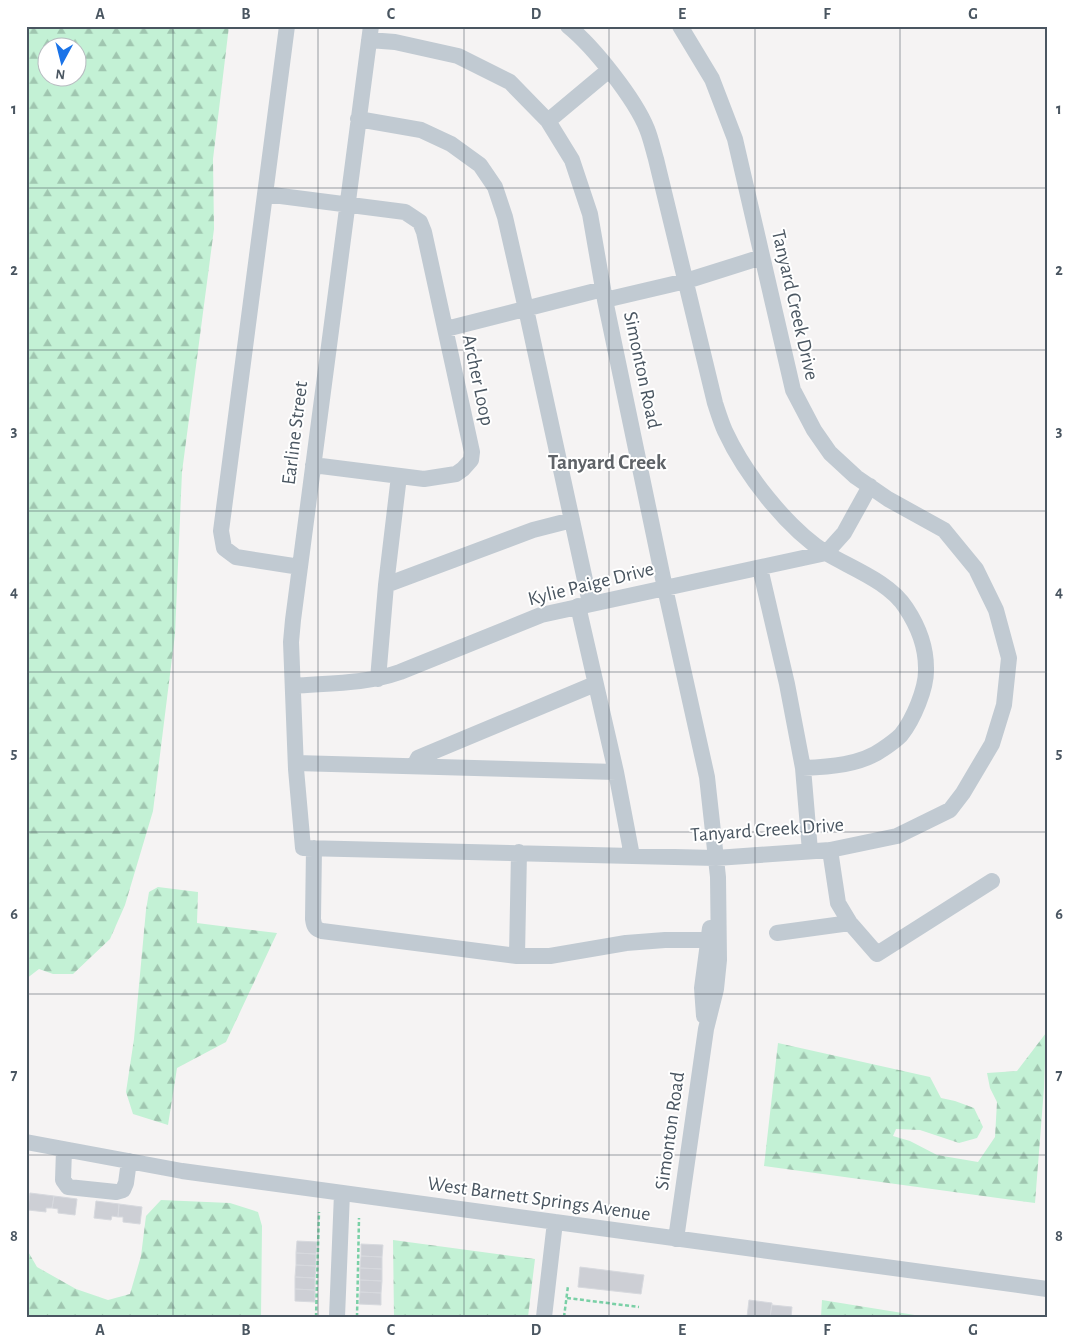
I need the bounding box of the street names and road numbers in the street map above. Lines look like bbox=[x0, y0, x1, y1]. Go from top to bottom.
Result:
street label: Tanyard Creek Drive bbox=[768, 228, 822, 382]
street label: Simonton Road bbox=[620, 310, 664, 430]
street label: Archer Loop bbox=[459, 333, 497, 427]
street label: Earline Street bbox=[279, 379, 311, 486]
street label: Kylie Paige Drive bbox=[526, 559, 656, 609]
street label: Tanyard Creek Drive bbox=[690, 815, 844, 845]
street label: Simonton Road bbox=[652, 1071, 688, 1191]
street label: West Barnett Springs Avenue bbox=[426, 1173, 652, 1225]

